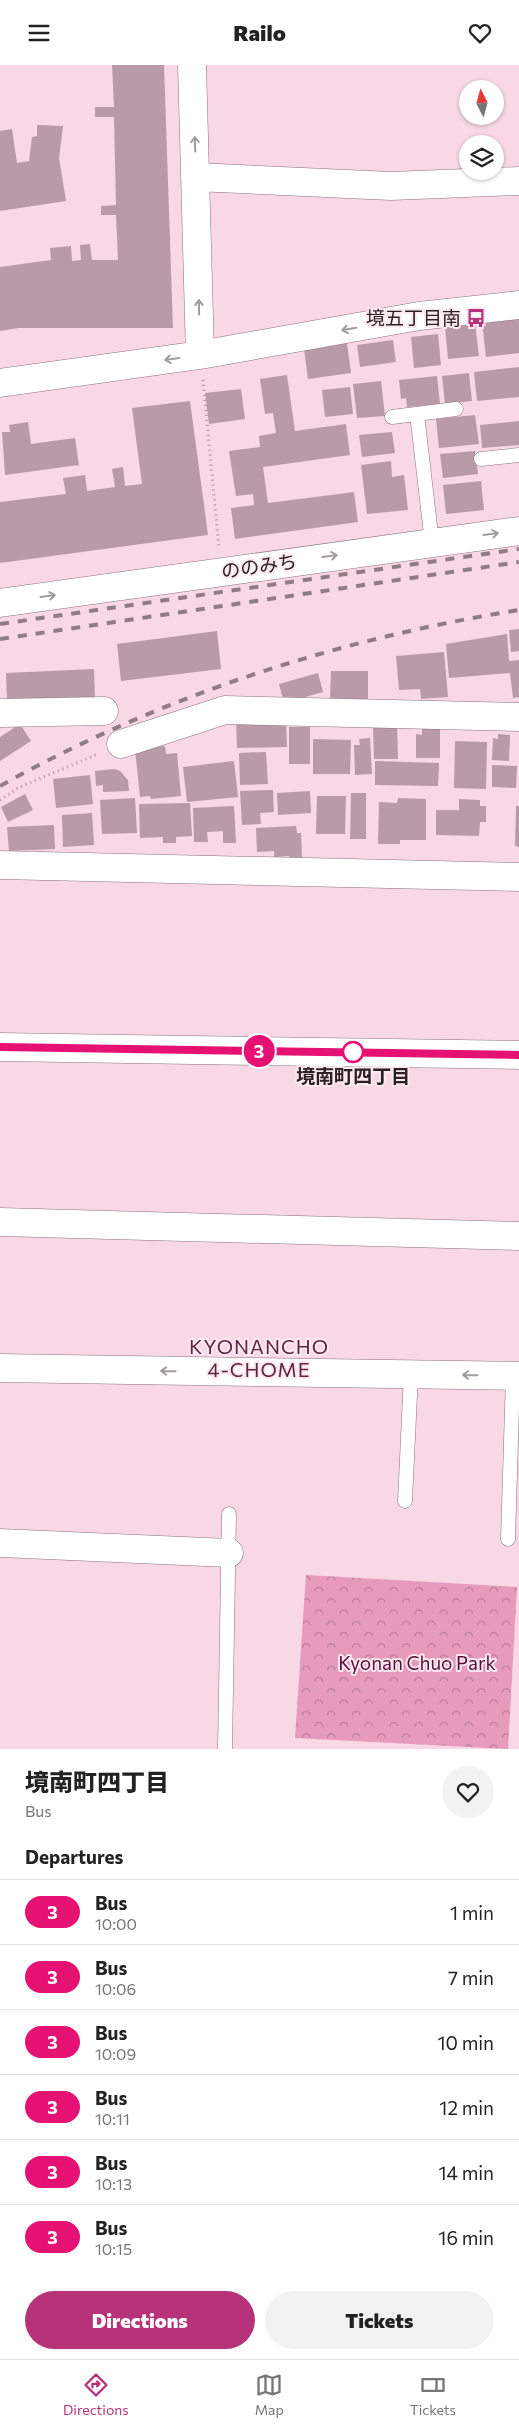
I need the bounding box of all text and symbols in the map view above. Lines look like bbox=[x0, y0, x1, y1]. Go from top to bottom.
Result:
icon: menu bbox=[25, 19, 53, 47]
text: Railo bbox=[233, 19, 286, 46]
icon: heart bbox=[466, 19, 494, 47]
north arrow bbox=[459, 80, 504, 125]
map controls bbox=[459, 80, 504, 180]
button: layers bbox=[459, 135, 504, 180]
one-way arrow bbox=[190, 137, 200, 153]
one-way arrow bbox=[194, 299, 204, 316]
place label: 境五丁目南 bbox=[366, 306, 461, 329]
bus stop icon: 境五丁目南 bbox=[465, 307, 487, 329]
one-way arrow bbox=[342, 324, 358, 334]
one-way arrow bbox=[164, 355, 180, 365]
one-way arrow bbox=[483, 529, 499, 539]
street label: ののみち bbox=[220, 549, 298, 582]
one-way arrow bbox=[322, 551, 338, 561]
one-way arrow bbox=[40, 591, 56, 601]
line badge: 3 bbox=[243, 1035, 275, 1067]
text: 3 bbox=[254, 1040, 264, 1062]
marker: 境南町四丁目 bbox=[342, 1041, 364, 1063]
place label: 境南町四丁目 bbox=[296, 1064, 410, 1087]
district label: KYONANCHO 4-CHOME bbox=[189, 1334, 329, 1381]
one-way arrow bbox=[160, 1366, 176, 1375]
one-way arrow bbox=[463, 1370, 479, 1380]
park label: Kyonan Chuo Park bbox=[338, 1651, 496, 1674]
button: heart bbox=[442, 1766, 494, 1818]
text: 境南町四丁目 bbox=[25, 1767, 169, 1796]
text: Bus bbox=[25, 1801, 52, 1820]
text: Departures bbox=[25, 1845, 123, 1868]
text: Bus bbox=[95, 1891, 127, 1914]
text: 3 bbox=[47, 1901, 58, 1923]
text: 1 min bbox=[450, 1901, 494, 1924]
text: 10:00 bbox=[95, 1914, 137, 1933]
text: Bus bbox=[95, 1956, 127, 1979]
text: 3 bbox=[47, 1966, 58, 1988]
text: 7 min bbox=[448, 1966, 494, 1989]
text: 10:06 bbox=[95, 1979, 136, 1998]
text: Bus bbox=[95, 2021, 127, 2044]
text: 3 bbox=[47, 2031, 58, 2053]
text: 10 min bbox=[437, 2031, 494, 2054]
text: 10:09 bbox=[95, 2044, 136, 2063]
text: Bus bbox=[95, 2086, 127, 2109]
text: 3 bbox=[47, 2096, 58, 2118]
text: 12 min bbox=[439, 2096, 494, 2119]
text: 10:11 bbox=[95, 2109, 130, 2128]
text: Bus bbox=[95, 2151, 127, 2174]
text: 3 bbox=[47, 2161, 58, 2183]
text: 14 min bbox=[438, 2161, 494, 2184]
text: 10:13 bbox=[95, 2174, 132, 2193]
text: Bus bbox=[95, 2216, 127, 2239]
text: 3 bbox=[47, 2226, 58, 2248]
text: 16 min bbox=[438, 2226, 494, 2249]
text: 10:15 bbox=[95, 2239, 132, 2258]
button: Directions bbox=[25, 2291, 255, 2349]
button: Tickets bbox=[265, 2291, 494, 2349]
tab: Directions bbox=[63, 2371, 129, 2418]
tab: Map bbox=[255, 2371, 284, 2418]
tab: Tickets bbox=[410, 2371, 456, 2418]

